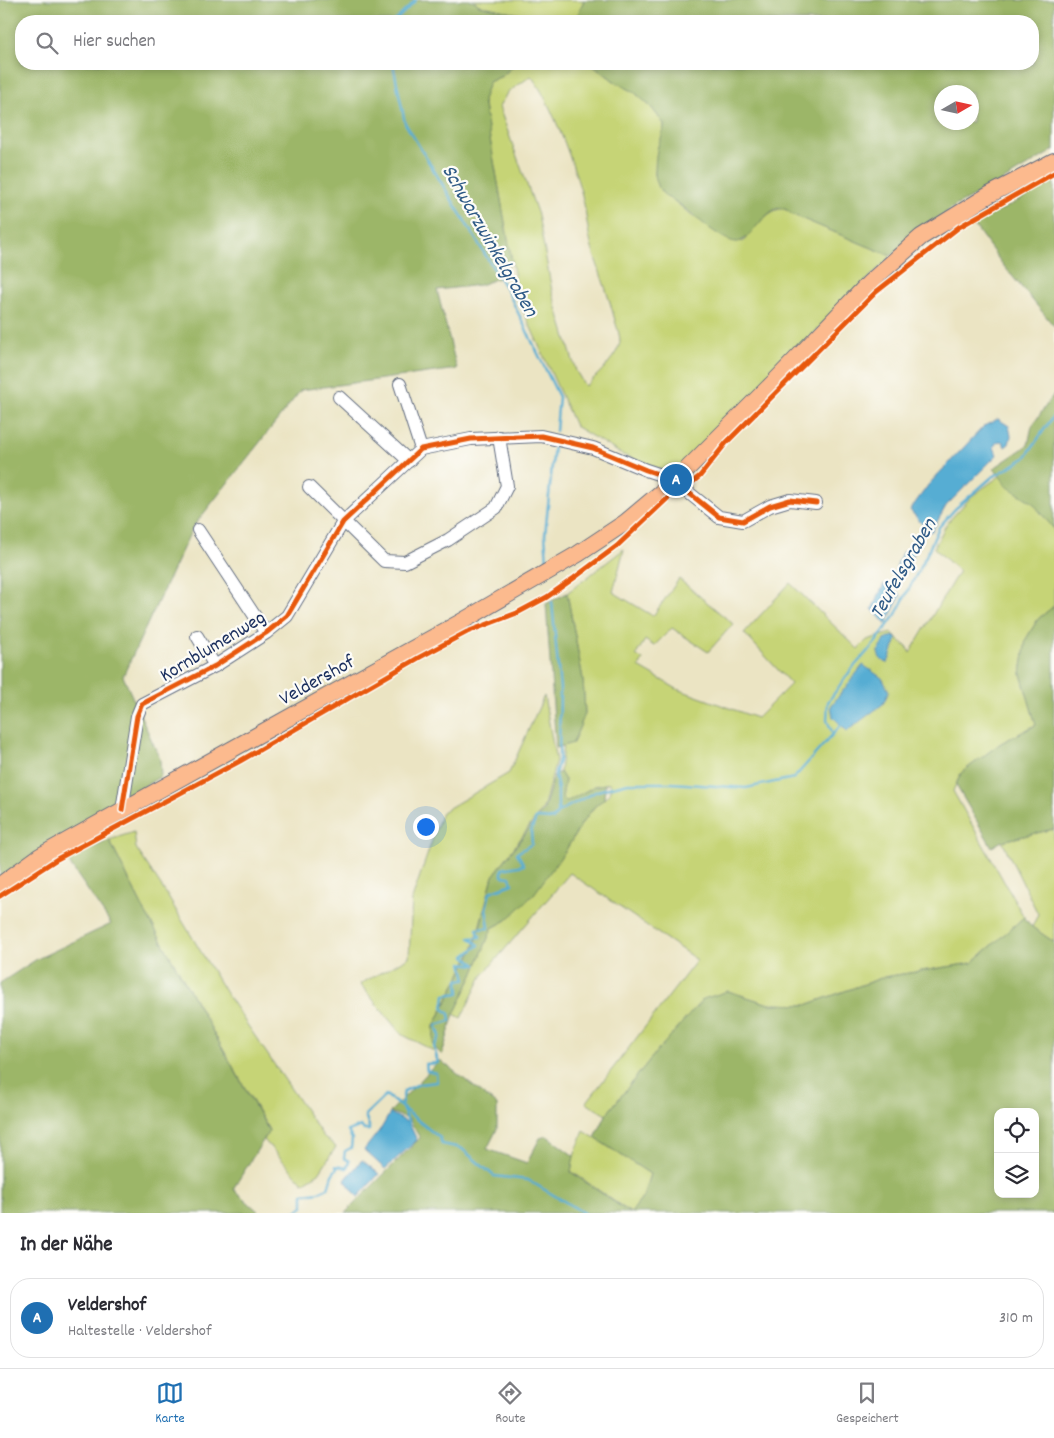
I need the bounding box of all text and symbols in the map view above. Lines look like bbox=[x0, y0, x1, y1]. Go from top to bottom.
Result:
search box bbox=[15, 15, 1039, 70]
icon: search bbox=[33, 29, 61, 57]
text: Hier suchen bbox=[73, 29, 156, 56]
north arrow bbox=[934, 85, 979, 130]
water label: Schwarzwinkelgraben bbox=[433, 160, 545, 324]
pin: A bbox=[660, 461, 692, 499]
water label: Teufelsgraben bbox=[864, 512, 946, 626]
street label: Kornblumenweg bbox=[155, 605, 272, 690]
street label: Veldershof bbox=[275, 649, 361, 714]
your location bbox=[413, 814, 439, 840]
map controls bbox=[994, 1108, 1039, 1198]
button: locate bbox=[994, 1108, 1039, 1153]
button: layers bbox=[994, 1153, 1039, 1198]
text: In der Nähe bbox=[20, 1231, 112, 1261]
text: Veldershof bbox=[68, 1293, 146, 1320]
text: A bbox=[33, 1307, 41, 1330]
text: 310 m bbox=[999, 1307, 1033, 1330]
text: Haltestelle · Veldershof bbox=[68, 1320, 212, 1343]
tab: Karte bbox=[155, 1379, 185, 1429]
tab: Route bbox=[495, 1379, 526, 1429]
tab: Gespeichert bbox=[836, 1379, 899, 1429]

